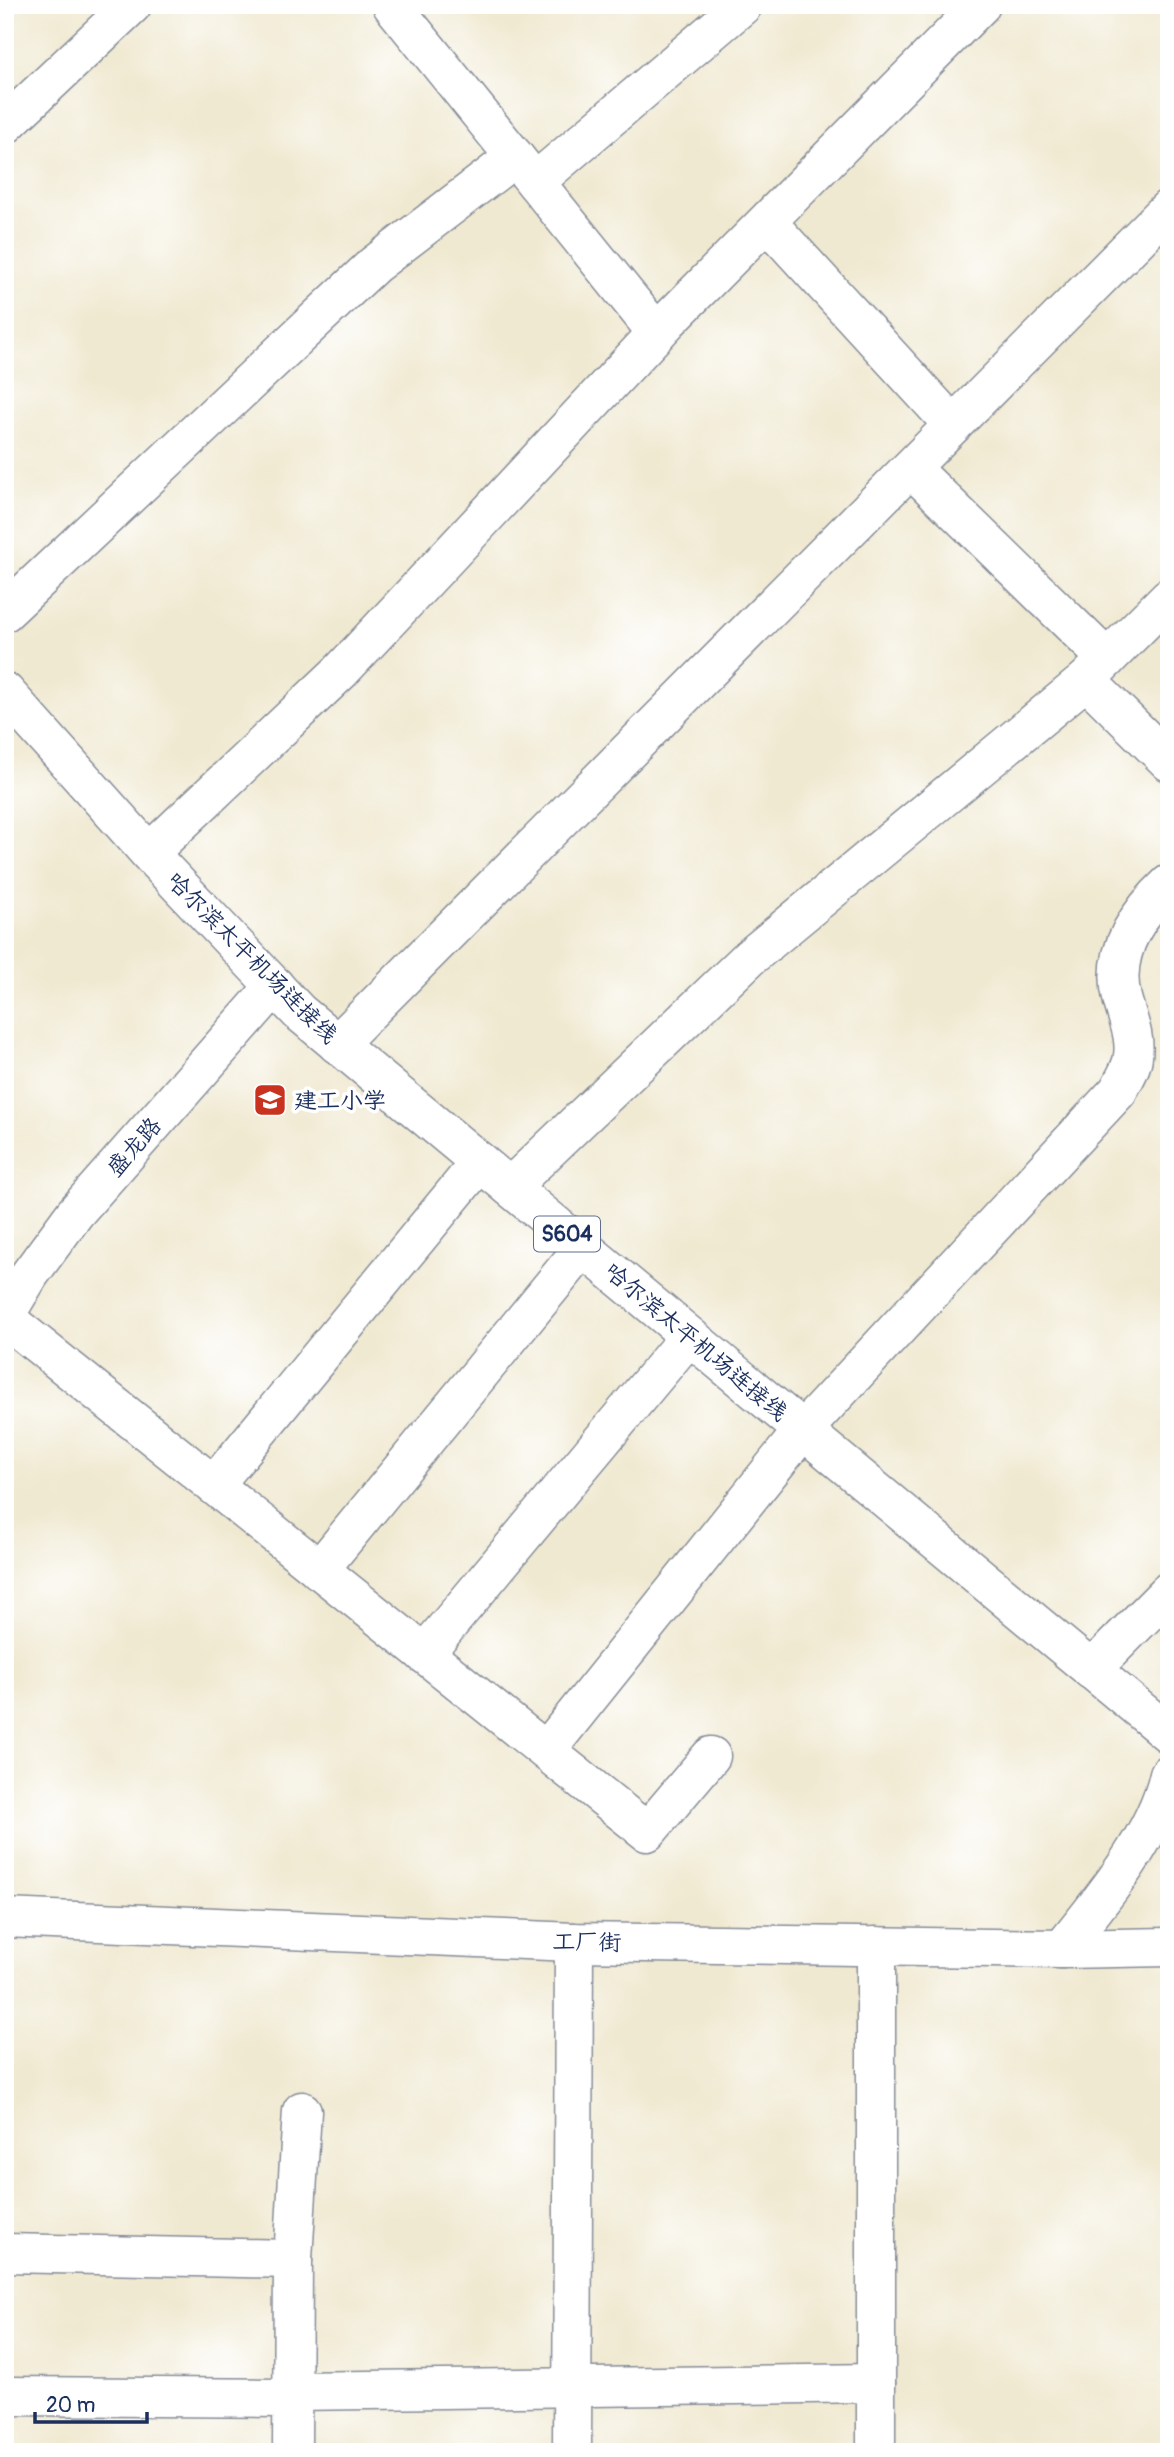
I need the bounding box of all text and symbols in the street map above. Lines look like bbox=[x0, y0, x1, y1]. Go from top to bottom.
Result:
street label: 哈尔滨太平机场连接线 bbox=[160, 866, 344, 1050]
school or university icon: 建工小学 bbox=[251, 1081, 289, 1119]
place label: 建工小学 bbox=[294, 1086, 386, 1115]
street label: 盛龙路 bbox=[100, 1111, 168, 1183]
road number: S604 bbox=[534, 1216, 600, 1252]
street label: 哈尔滨太平机场连接线 bbox=[599, 1257, 793, 1427]
street label: 工厂街 bbox=[552, 1927, 622, 1957]
scale bar bbox=[35, 2380, 147, 2424]
text: 20 m bbox=[46, 2392, 95, 2419]

